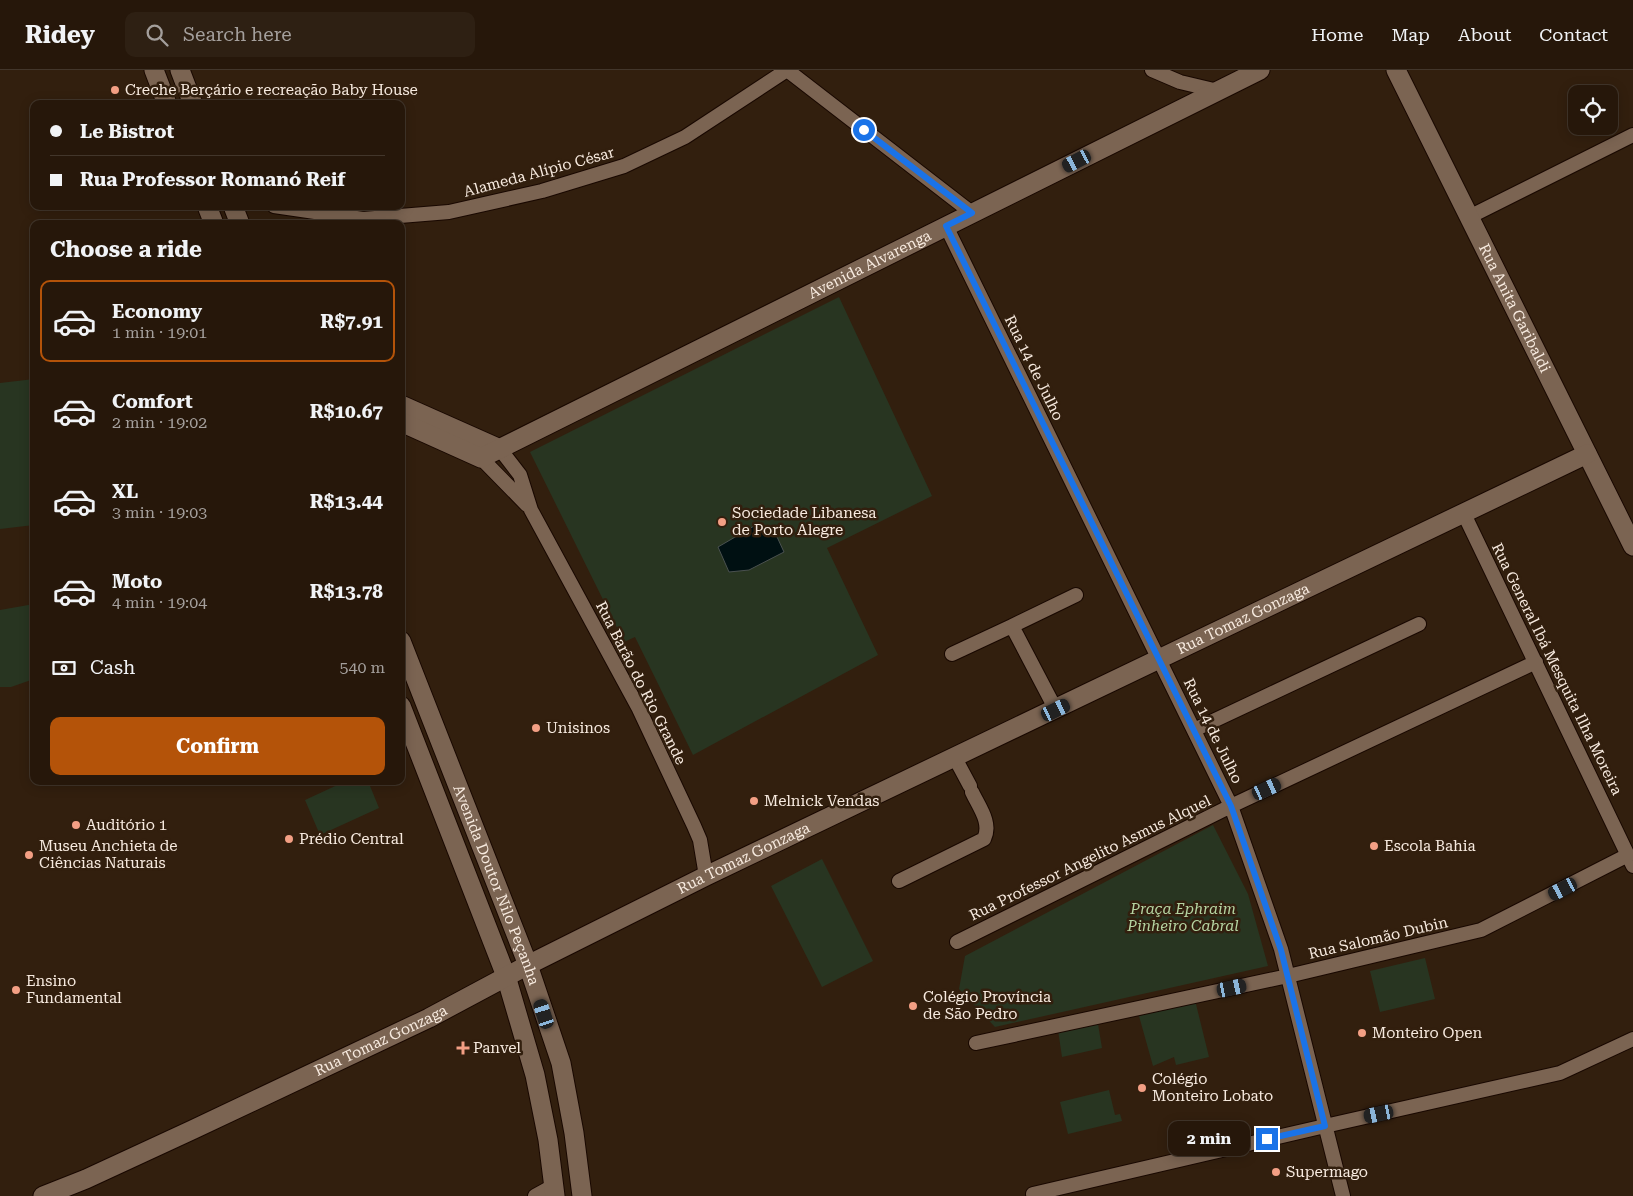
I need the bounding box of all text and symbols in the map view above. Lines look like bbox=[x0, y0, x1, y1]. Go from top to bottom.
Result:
search box bbox=[125, 12, 475, 57]
text: Ridey bbox=[25, 21, 95, 49]
icon: search bbox=[143, 21, 171, 49]
text: Search here bbox=[183, 23, 292, 46]
text: Home bbox=[1311, 24, 1363, 45]
text: Map bbox=[1391, 24, 1430, 45]
text: About bbox=[1458, 24, 1511, 45]
text: Contact bbox=[1539, 24, 1608, 45]
place label: Creche Berçário e recreação Baby House bbox=[125, 81, 418, 99]
marker: Creche Berçário e recreação Baby House bbox=[109, 84, 121, 96]
map controls bbox=[1568, 85, 1618, 135]
button: locate bbox=[1568, 85, 1618, 135]
route start bbox=[853, 119, 875, 141]
text: Le Bistrot bbox=[80, 120, 174, 143]
street label: Alameda Alípio César bbox=[462, 143, 616, 201]
car bbox=[1060, 148, 1093, 174]
text: Rua Professor Romanó Reif bbox=[80, 168, 345, 191]
street label: Avenida Alvarenga bbox=[805, 226, 934, 303]
text: Choose a ride bbox=[50, 237, 202, 262]
street label: Rua Anita Garibaldi bbox=[1475, 241, 1554, 376]
icon: car bbox=[52, 299, 97, 344]
text: Economy bbox=[112, 300, 202, 323]
text: R$7.91 bbox=[320, 310, 383, 333]
street label: Rua 14 de Julho bbox=[1001, 312, 1067, 424]
text: 1 min · 19:01 bbox=[112, 323, 207, 342]
icon: car bbox=[52, 389, 97, 434]
text: Comfort bbox=[112, 390, 193, 413]
text: R$10.67 bbox=[310, 400, 383, 423]
text: 2 min · 19:02 bbox=[112, 413, 207, 432]
icon: car bbox=[52, 479, 97, 524]
text: XL bbox=[112, 480, 138, 503]
text: R$13.44 bbox=[310, 490, 383, 513]
text: 3 min · 19:03 bbox=[112, 503, 207, 522]
place label: Sociedade Libanesa de Porto Alegre bbox=[732, 504, 876, 539]
marker: Sociedade Libanesa de Porto Alegre bbox=[716, 516, 728, 528]
street label: Rua General Ibá Mesquita Ilha Moreira bbox=[1488, 540, 1626, 798]
icon: car bbox=[52, 569, 97, 614]
text: Moto bbox=[112, 570, 162, 593]
street label: Rua Tomaz Gonzaga bbox=[1174, 579, 1312, 658]
text: R$13.78 bbox=[310, 580, 383, 603]
text: 4 min · 19:04 bbox=[112, 593, 207, 612]
street label: Rua Barão do Rio Grande bbox=[592, 598, 690, 768]
icon: cash bbox=[50, 654, 78, 682]
text: Cash bbox=[90, 656, 135, 679]
text: 540 m bbox=[339, 658, 385, 677]
street label: Rua 14 de Julho bbox=[1180, 675, 1246, 787]
car bbox=[1039, 697, 1072, 723]
button: Confirm bbox=[50, 717, 385, 775]
place label: Unisinos bbox=[546, 719, 610, 737]
marker: Unisinos bbox=[530, 722, 542, 734]
car bbox=[1250, 776, 1283, 802]
street label: Avenida Doutor Nilo Peçanha bbox=[449, 782, 543, 988]
street label: Rua Professor Angelito Asmus Alquel bbox=[966, 791, 1214, 924]
place label: Melnick Vendas bbox=[764, 792, 879, 810]
marker: Melnick Vendas bbox=[748, 795, 760, 807]
place label: Auditório 1 bbox=[86, 816, 167, 834]
marker: Auditório 1 bbox=[70, 819, 82, 831]
street label: Rua Tomaz Gonzaga bbox=[674, 819, 813, 898]
place label: Prédio Central bbox=[299, 830, 404, 848]
marker: Prédio Central bbox=[283, 833, 295, 845]
place label: Museu Anchieta de Ciências Naturais bbox=[39, 837, 178, 872]
place label: Escola Bahia bbox=[1384, 837, 1476, 855]
marker: Escola Bahia bbox=[1368, 840, 1380, 852]
marker: Museu Anchieta de Ciências Naturais bbox=[23, 849, 35, 861]
car bbox=[1546, 876, 1579, 902]
park label: Praça Ephraim Pinheiro Cabral bbox=[1126, 900, 1239, 935]
street label: Rua Salomão Dubin bbox=[1307, 913, 1450, 963]
place label: Ensino Fundamental bbox=[26, 972, 122, 1007]
car bbox=[1215, 978, 1248, 998]
marker: Ensino Fundamental bbox=[10, 984, 22, 996]
place label: Colégio Província de São Pedro bbox=[923, 988, 1051, 1023]
car bbox=[532, 997, 555, 1031]
marker: Colégio Província de São Pedro bbox=[907, 1000, 919, 1012]
street label: Rua Tomaz Gonzaga bbox=[312, 1001, 450, 1080]
place label: Monteiro Open bbox=[1372, 1024, 1482, 1042]
marker: Monteiro Open bbox=[1356, 1027, 1368, 1039]
place label: Panvel bbox=[473, 1039, 521, 1057]
marker: Panvel bbox=[457, 1042, 469, 1054]
place label: Colégio Monteiro Lobato bbox=[1152, 1070, 1273, 1105]
marker: Colégio Monteiro Lobato bbox=[1136, 1082, 1148, 1094]
car bbox=[1362, 1104, 1395, 1124]
callout: 2 min bbox=[1167, 1122, 1250, 1156]
route end bbox=[1256, 1128, 1278, 1150]
text: 2 min bbox=[1187, 1129, 1231, 1148]
place label: Supermago bbox=[1286, 1163, 1368, 1181]
marker: Supermago bbox=[1270, 1166, 1282, 1178]

